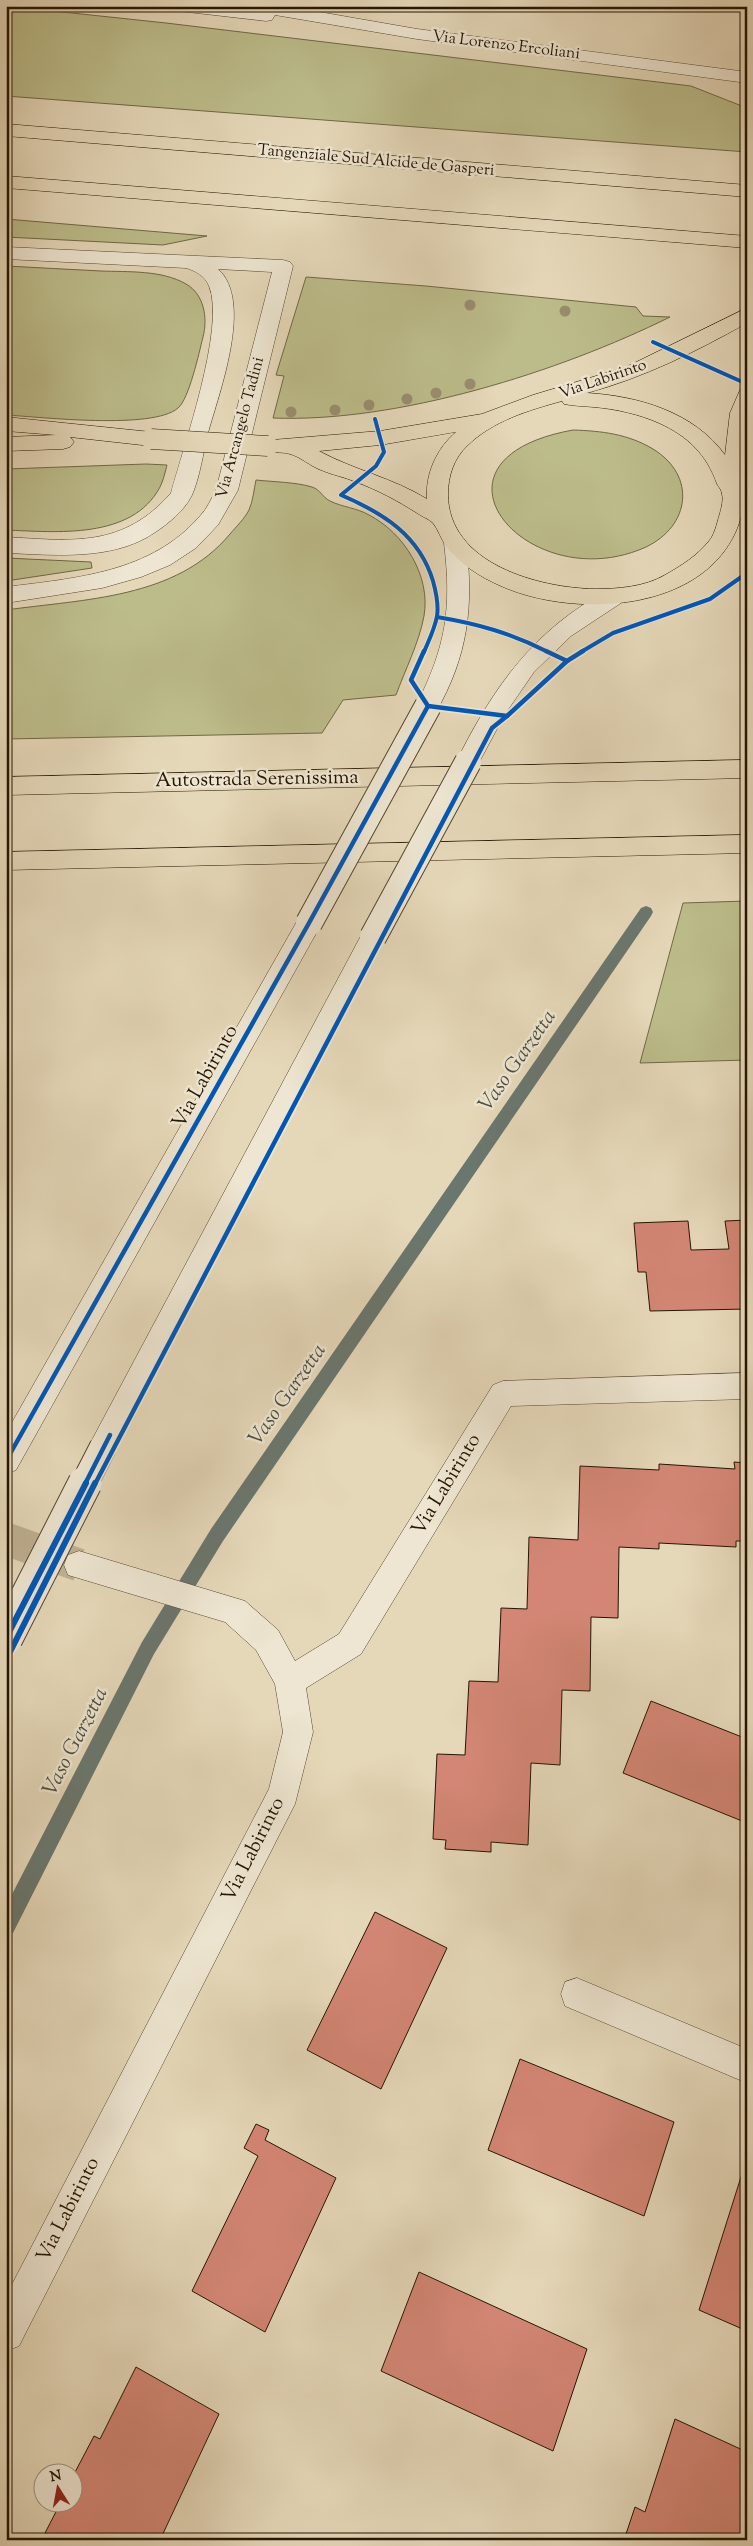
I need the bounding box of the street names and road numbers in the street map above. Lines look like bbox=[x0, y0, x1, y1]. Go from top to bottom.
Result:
street label: Via Lorenzo Ercoliani bbox=[431, 26, 582, 67]
street label: Tangenziale Sud Alcide de Gasperi bbox=[257, 139, 496, 183]
street label: Via Arcangelo Tadini bbox=[211, 354, 271, 502]
street label: Via Labirinto bbox=[556, 354, 650, 406]
street label: Autostrada Serenissima bbox=[155, 764, 359, 796]
street label: Via Labirinto bbox=[166, 1020, 246, 1134]
street label: Via Labirinto bbox=[405, 1428, 489, 1541]
street label: Via Labirinto bbox=[215, 1792, 293, 1908]
street label: Via Labirinto bbox=[30, 2152, 108, 2268]

